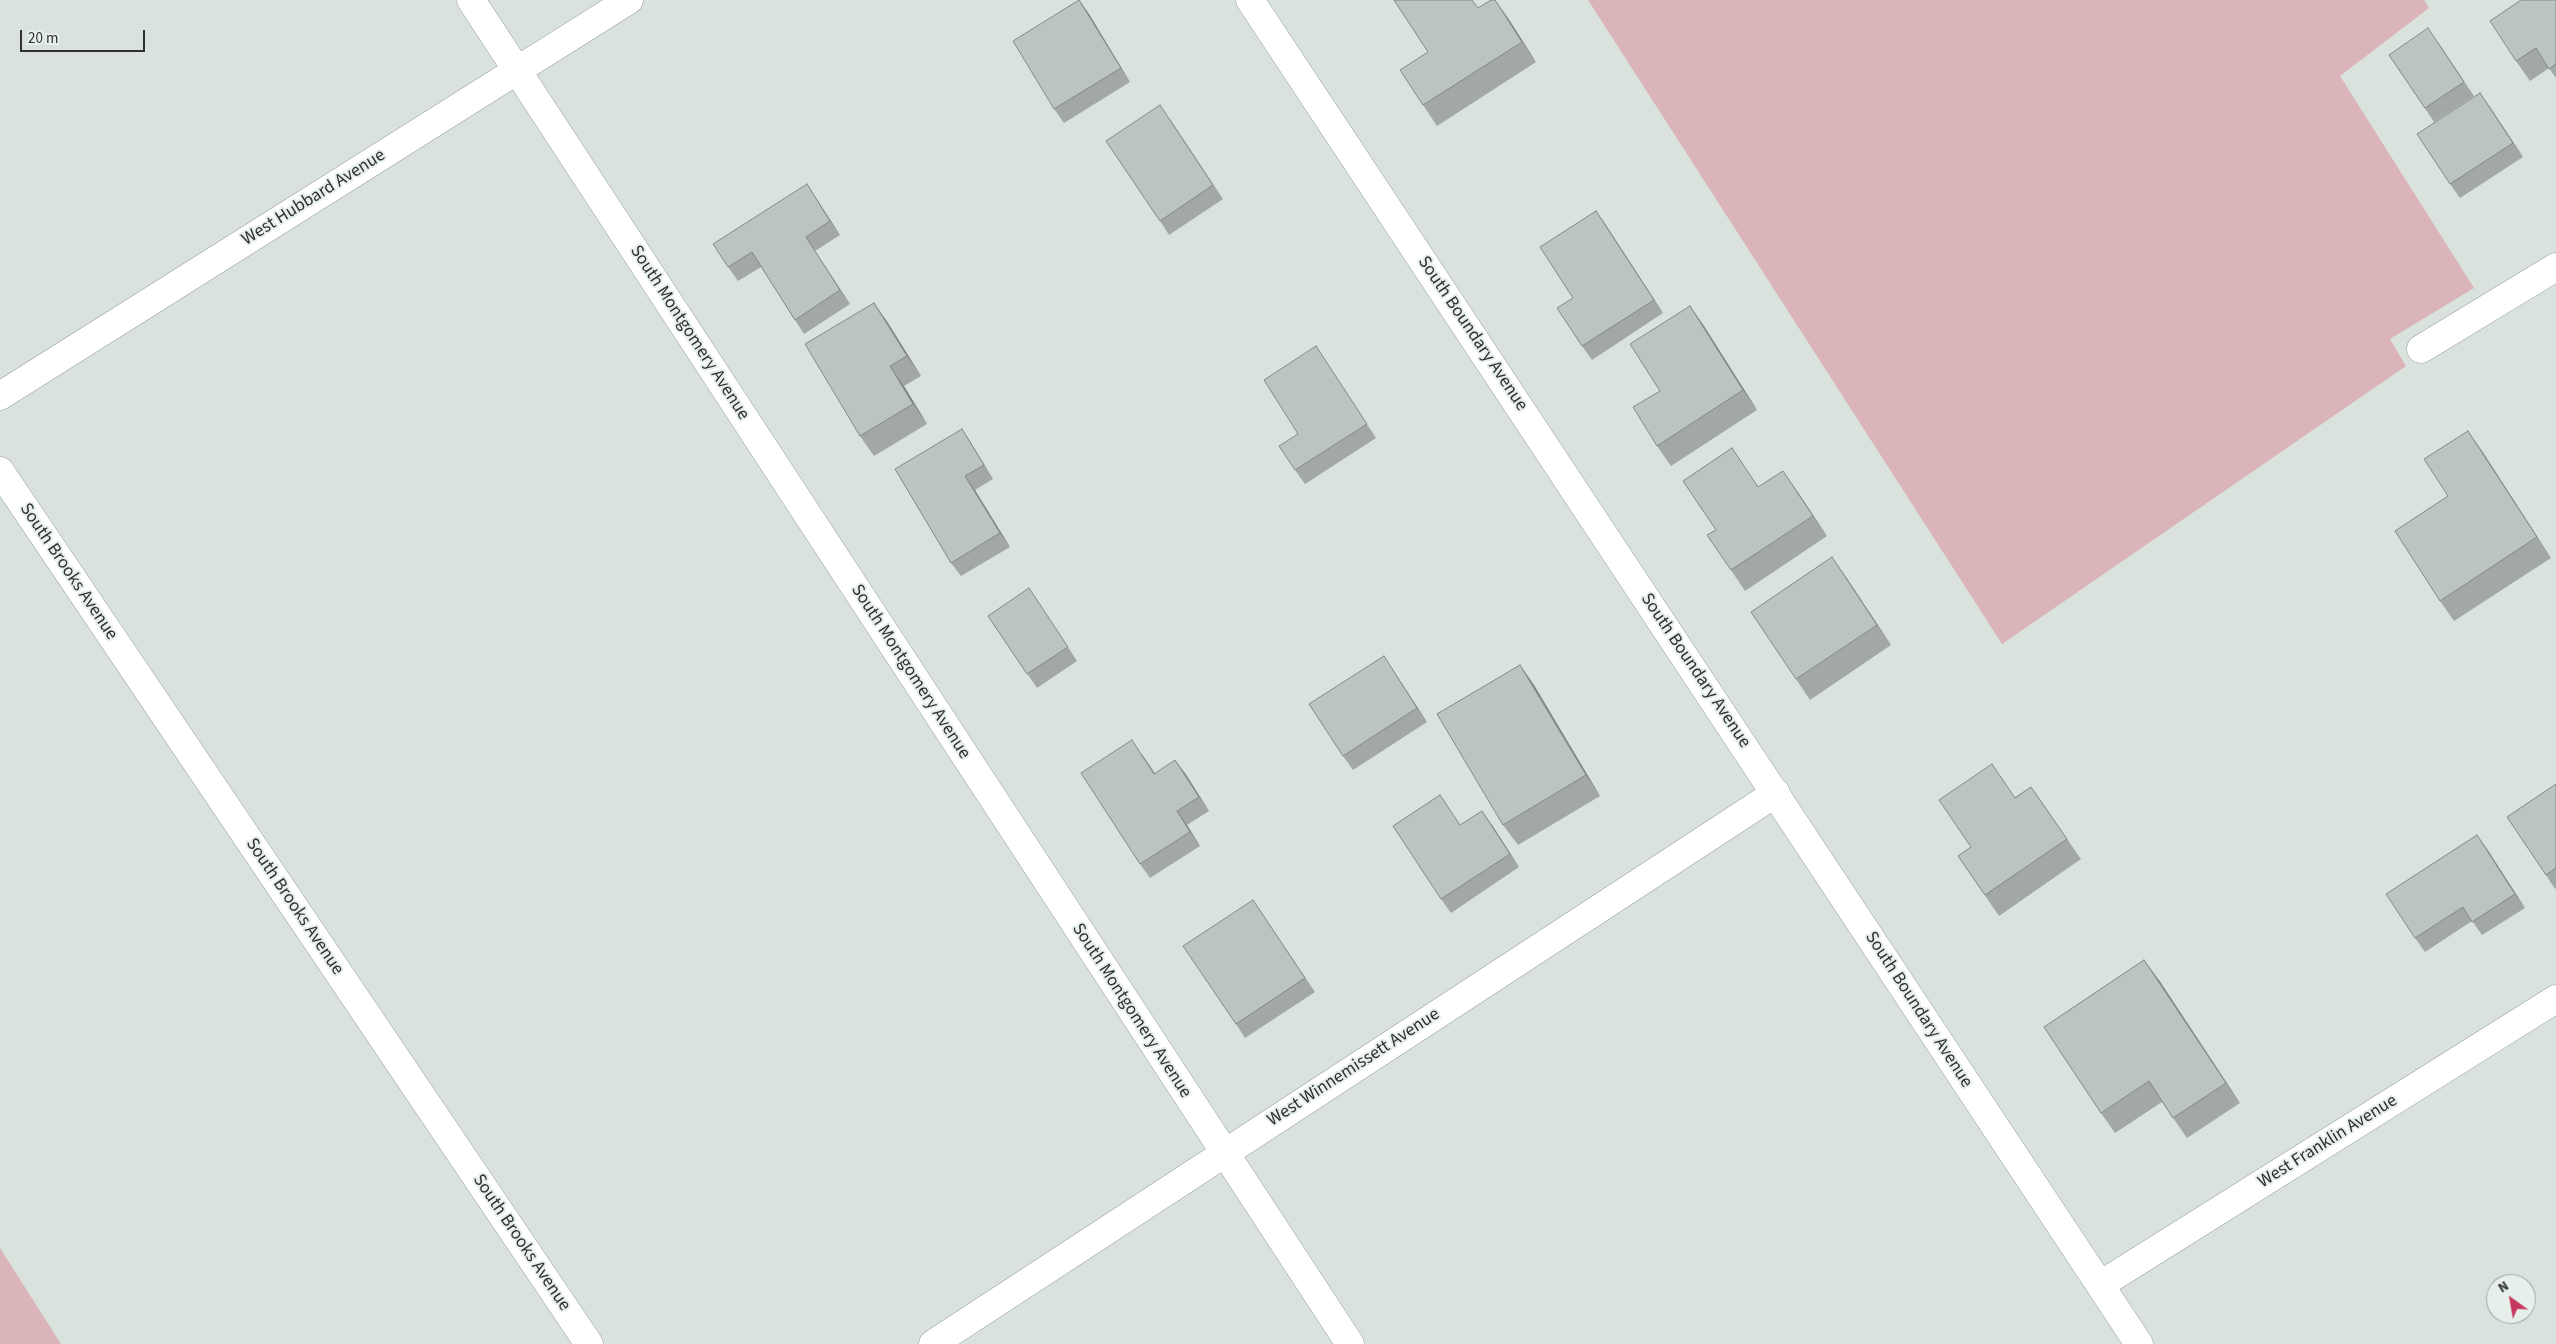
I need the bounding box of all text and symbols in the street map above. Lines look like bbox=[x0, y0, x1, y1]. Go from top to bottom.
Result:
scale bar bbox=[22, 20, 148, 52]
text: 20 m bbox=[28, 28, 58, 49]
street label: West Hubbard Avenue bbox=[238, 145, 390, 251]
street label: South Montgomery Avenue bbox=[624, 242, 754, 424]
street label: South Boundary Avenue bbox=[1412, 253, 1532, 415]
street label: South Brooks Avenue bbox=[14, 500, 122, 644]
street label: South Montgomery Avenue bbox=[845, 581, 975, 763]
street label: South Boundary Avenue bbox=[1635, 590, 1755, 752]
street label: South Brooks Avenue bbox=[240, 835, 348, 979]
street label: South Montgomery Avenue bbox=[1066, 920, 1196, 1102]
street label: South Boundary Avenue bbox=[1859, 928, 1977, 1092]
street label: West Winnemissett Avenue bbox=[1264, 1004, 1444, 1132]
street label: West Franklin Avenue bbox=[2254, 1090, 2402, 1194]
street label: South Brooks Avenue bbox=[467, 1171, 575, 1315]
north arrow bbox=[2486, 1274, 2536, 1324]
text: N bbox=[2494, 1276, 2513, 1298]

